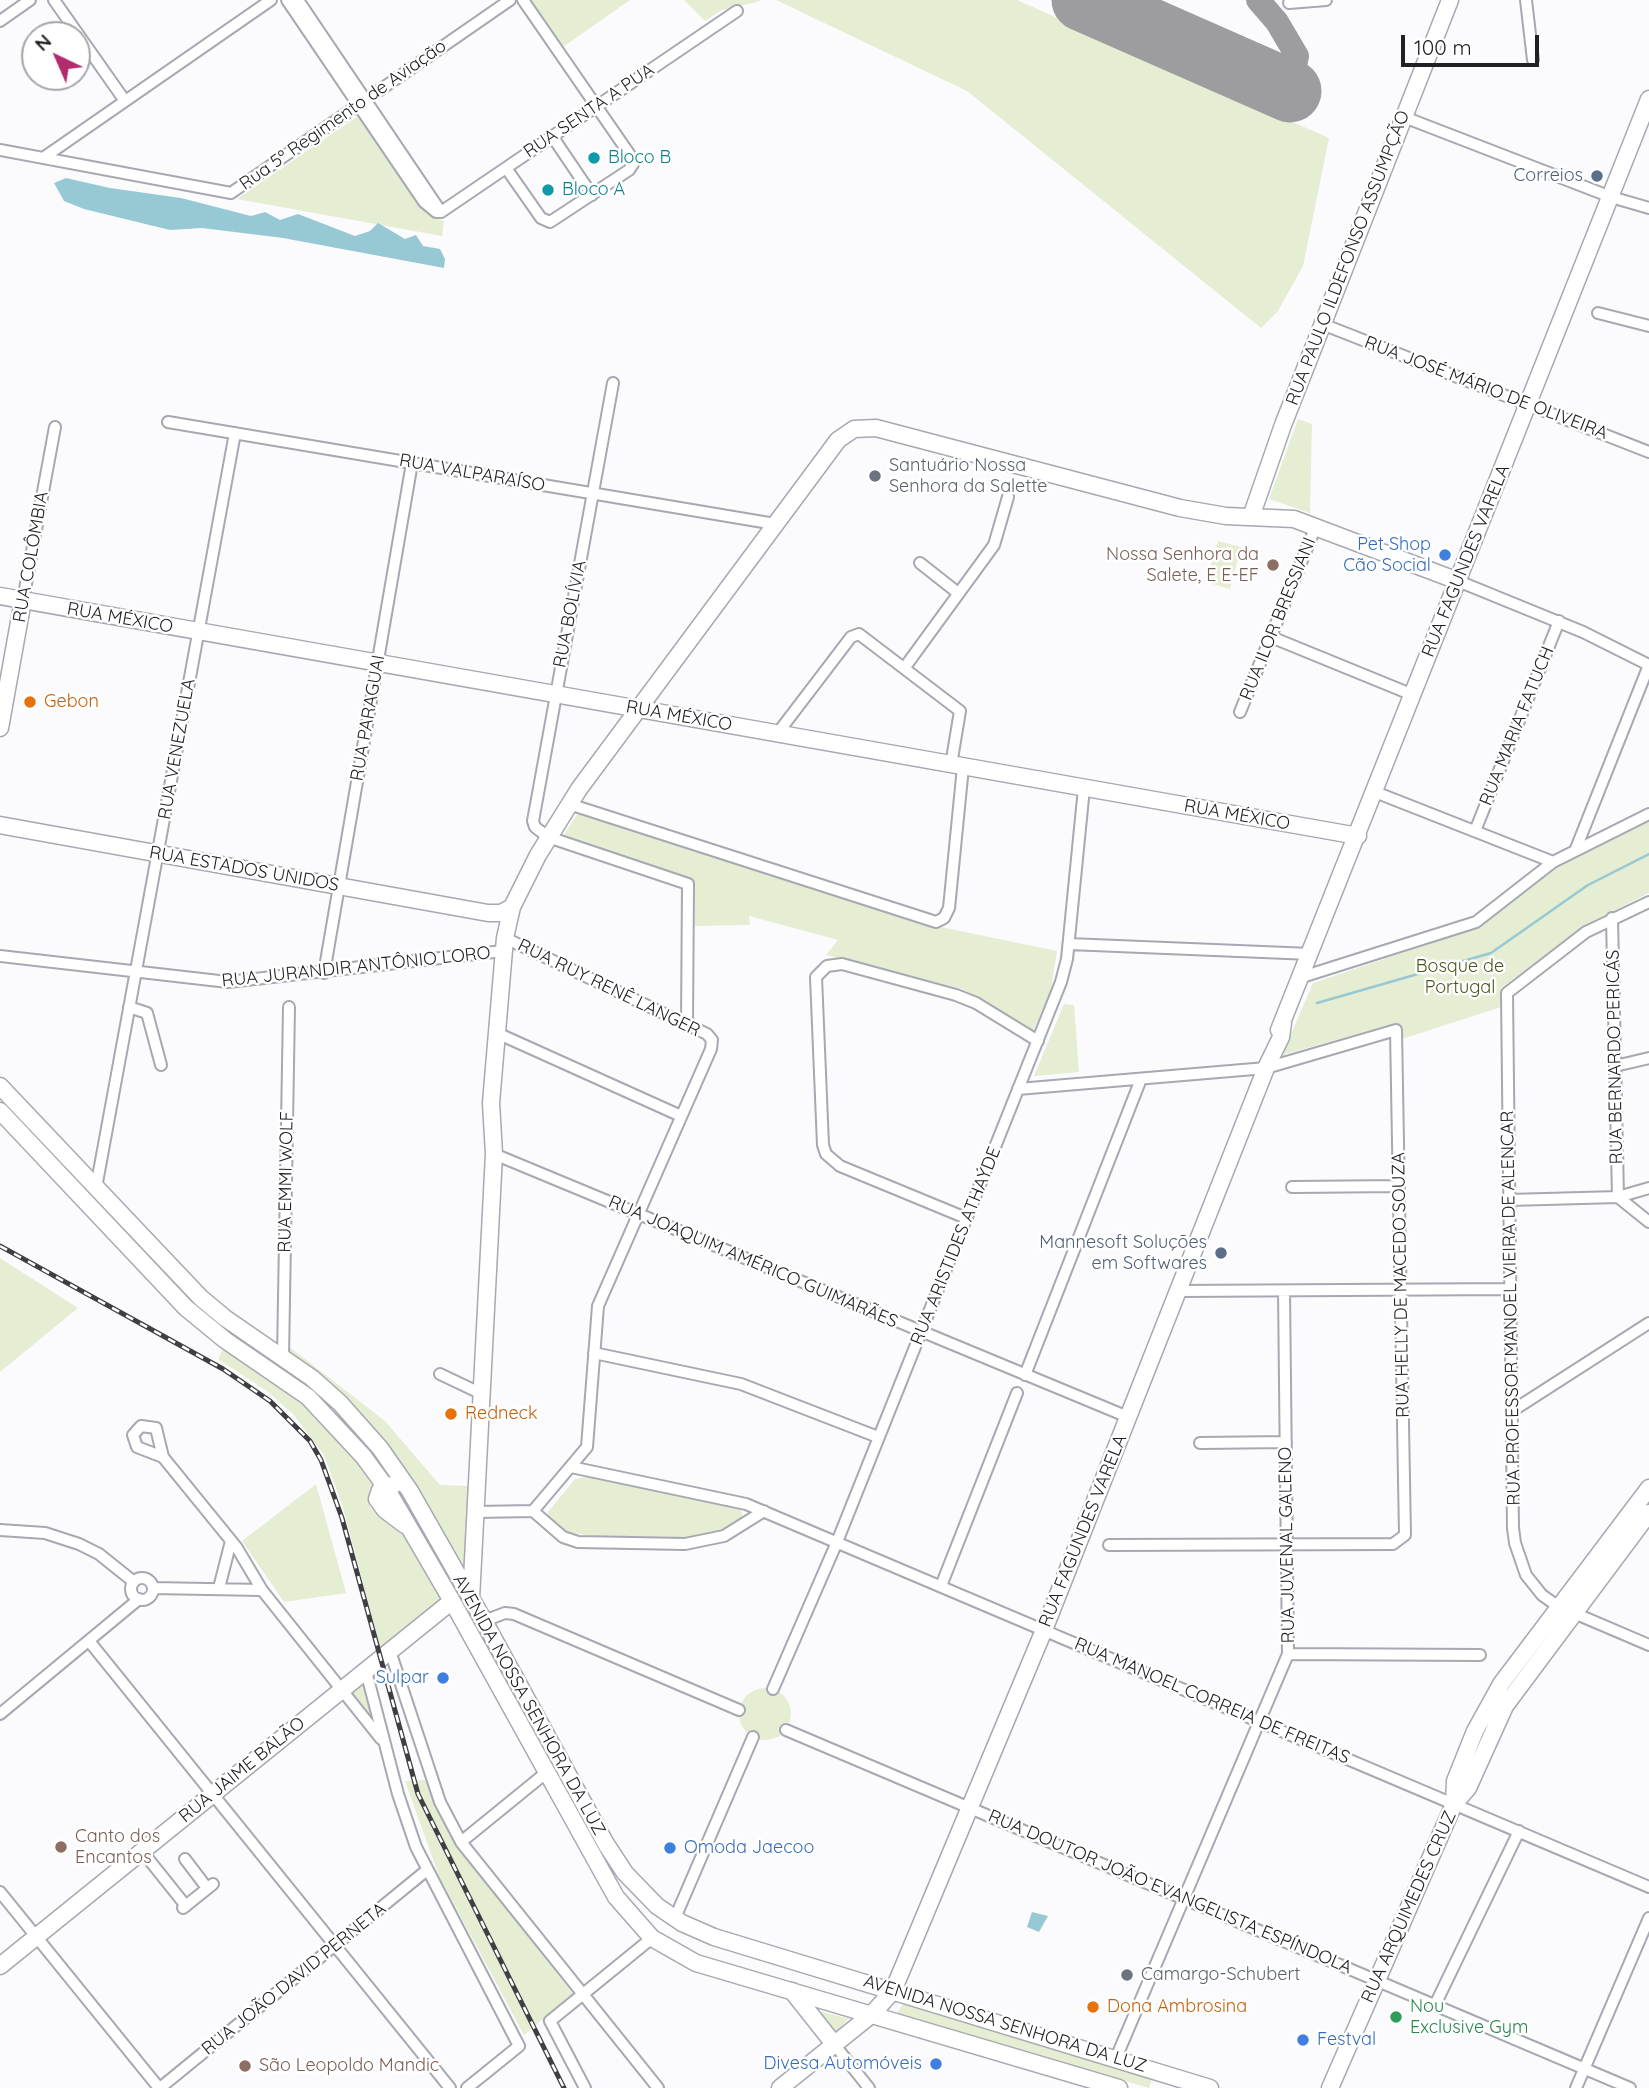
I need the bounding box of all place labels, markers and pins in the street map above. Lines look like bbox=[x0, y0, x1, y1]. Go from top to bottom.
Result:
place label: Bloco B bbox=[608, 147, 671, 169]
marker: Bloco B bbox=[586, 150, 602, 166]
place label: Correios bbox=[1514, 165, 1583, 187]
marker: Correios bbox=[1589, 168, 1605, 184]
place label: Bloco A bbox=[562, 179, 625, 201]
marker: Bloco A bbox=[540, 182, 556, 198]
place label: Santuário Nossa Senhora da Salette bbox=[889, 455, 1047, 498]
marker: Santuário Nossa Senhora da Salette bbox=[867, 468, 883, 484]
place label: Pet Shop Cão Social bbox=[1343, 534, 1431, 576]
place label: Nossa Senhora da Salete, E E-EF bbox=[1106, 544, 1259, 586]
marker: Pet Shop Cão Social bbox=[1437, 547, 1453, 563]
marker: Nossa Senhora da Salete, E E-EF bbox=[1265, 557, 1281, 573]
place label: Gebon bbox=[44, 691, 99, 713]
marker: Gebon bbox=[22, 694, 38, 710]
place label: Mannesoft Soluções em Softwares bbox=[1039, 1232, 1207, 1274]
marker: Mannesoft Soluções em Softwares bbox=[1213, 1245, 1229, 1261]
place label: Redneck bbox=[465, 1403, 538, 1425]
marker: Redneck bbox=[443, 1406, 459, 1422]
place label: Sulpar bbox=[376, 1667, 429, 1689]
marker: Sulpar bbox=[435, 1670, 451, 1686]
place label: Canto dos Encantos bbox=[75, 1826, 160, 1868]
place label: Omoda Jaecoo bbox=[684, 1837, 814, 1859]
marker: Canto dos Encantos bbox=[53, 1839, 69, 1855]
marker: Omoda Jaecoo bbox=[662, 1840, 678, 1856]
place label: Camargo-Schubert bbox=[1141, 1964, 1300, 1986]
marker: Camargo-Schubert bbox=[1119, 1967, 1135, 1983]
place label: Dona Ambrosina bbox=[1107, 1996, 1247, 2018]
place label: Nou Exclusive Gym bbox=[1410, 1996, 1528, 2038]
marker: Dona Ambrosina bbox=[1085, 1999, 1101, 2015]
marker: Nou Exclusive Gym bbox=[1388, 2009, 1404, 2025]
place label: Festval bbox=[1317, 2029, 1376, 2051]
marker: Festval bbox=[1295, 2032, 1311, 2048]
place label: Divesa Automóveis bbox=[764, 2053, 922, 2075]
place label: São Leopoldo Mandic bbox=[259, 2055, 439, 2077]
marker: Divesa Automóveis bbox=[928, 2056, 944, 2072]
marker: São Leopoldo Mandic bbox=[237, 2058, 253, 2074]

